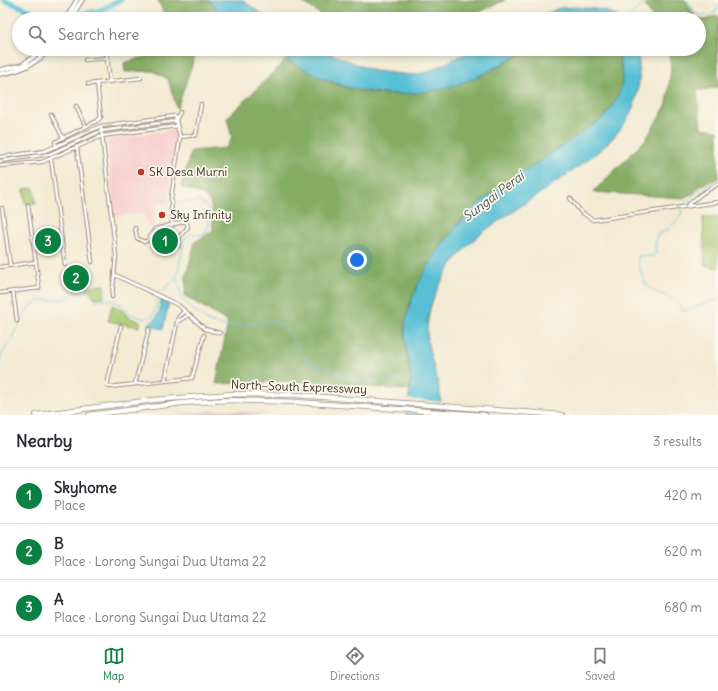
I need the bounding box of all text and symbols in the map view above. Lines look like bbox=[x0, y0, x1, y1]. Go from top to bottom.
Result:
search box bbox=[12, 12, 706, 56]
icon: search bbox=[26, 23, 48, 45]
text: Search here bbox=[58, 25, 139, 44]
place label: SK Desa Murni bbox=[149, 164, 227, 179]
water label: Sungai Perai bbox=[459, 166, 529, 225]
marker: SK Desa Murni bbox=[136, 167, 146, 177]
place label: Sky Infinity bbox=[170, 207, 232, 222]
marker: Sky Infinity bbox=[157, 210, 167, 220]
pin: 3 bbox=[35, 226, 61, 256]
pin: 1 bbox=[152, 226, 178, 256]
your location bbox=[347, 250, 367, 270]
pin: 2 bbox=[63, 263, 89, 293]
street label: North–South Expressway bbox=[231, 377, 367, 396]
text: Nearby bbox=[16, 430, 72, 452]
text: 3 results bbox=[653, 433, 702, 450]
text: Skyhome bbox=[54, 478, 117, 497]
text: 1 bbox=[26, 487, 32, 504]
text: 420 m bbox=[664, 487, 702, 504]
text: Place bbox=[54, 497, 85, 514]
text: B bbox=[54, 534, 64, 553]
text: 2 bbox=[25, 543, 33, 560]
text: 620 m bbox=[664, 543, 702, 560]
text: Place · Lorong Sungai Dua Utama 22 bbox=[54, 553, 266, 570]
text: A bbox=[54, 590, 64, 609]
text: 3 bbox=[25, 599, 33, 616]
text: 680 m bbox=[664, 599, 702, 616]
text: Place · Lorong Sungai Dua Utama 22 bbox=[54, 609, 266, 626]
tab: Map bbox=[103, 645, 125, 683]
tab: Directions bbox=[330, 645, 380, 683]
tab: Saved bbox=[585, 645, 615, 683]

